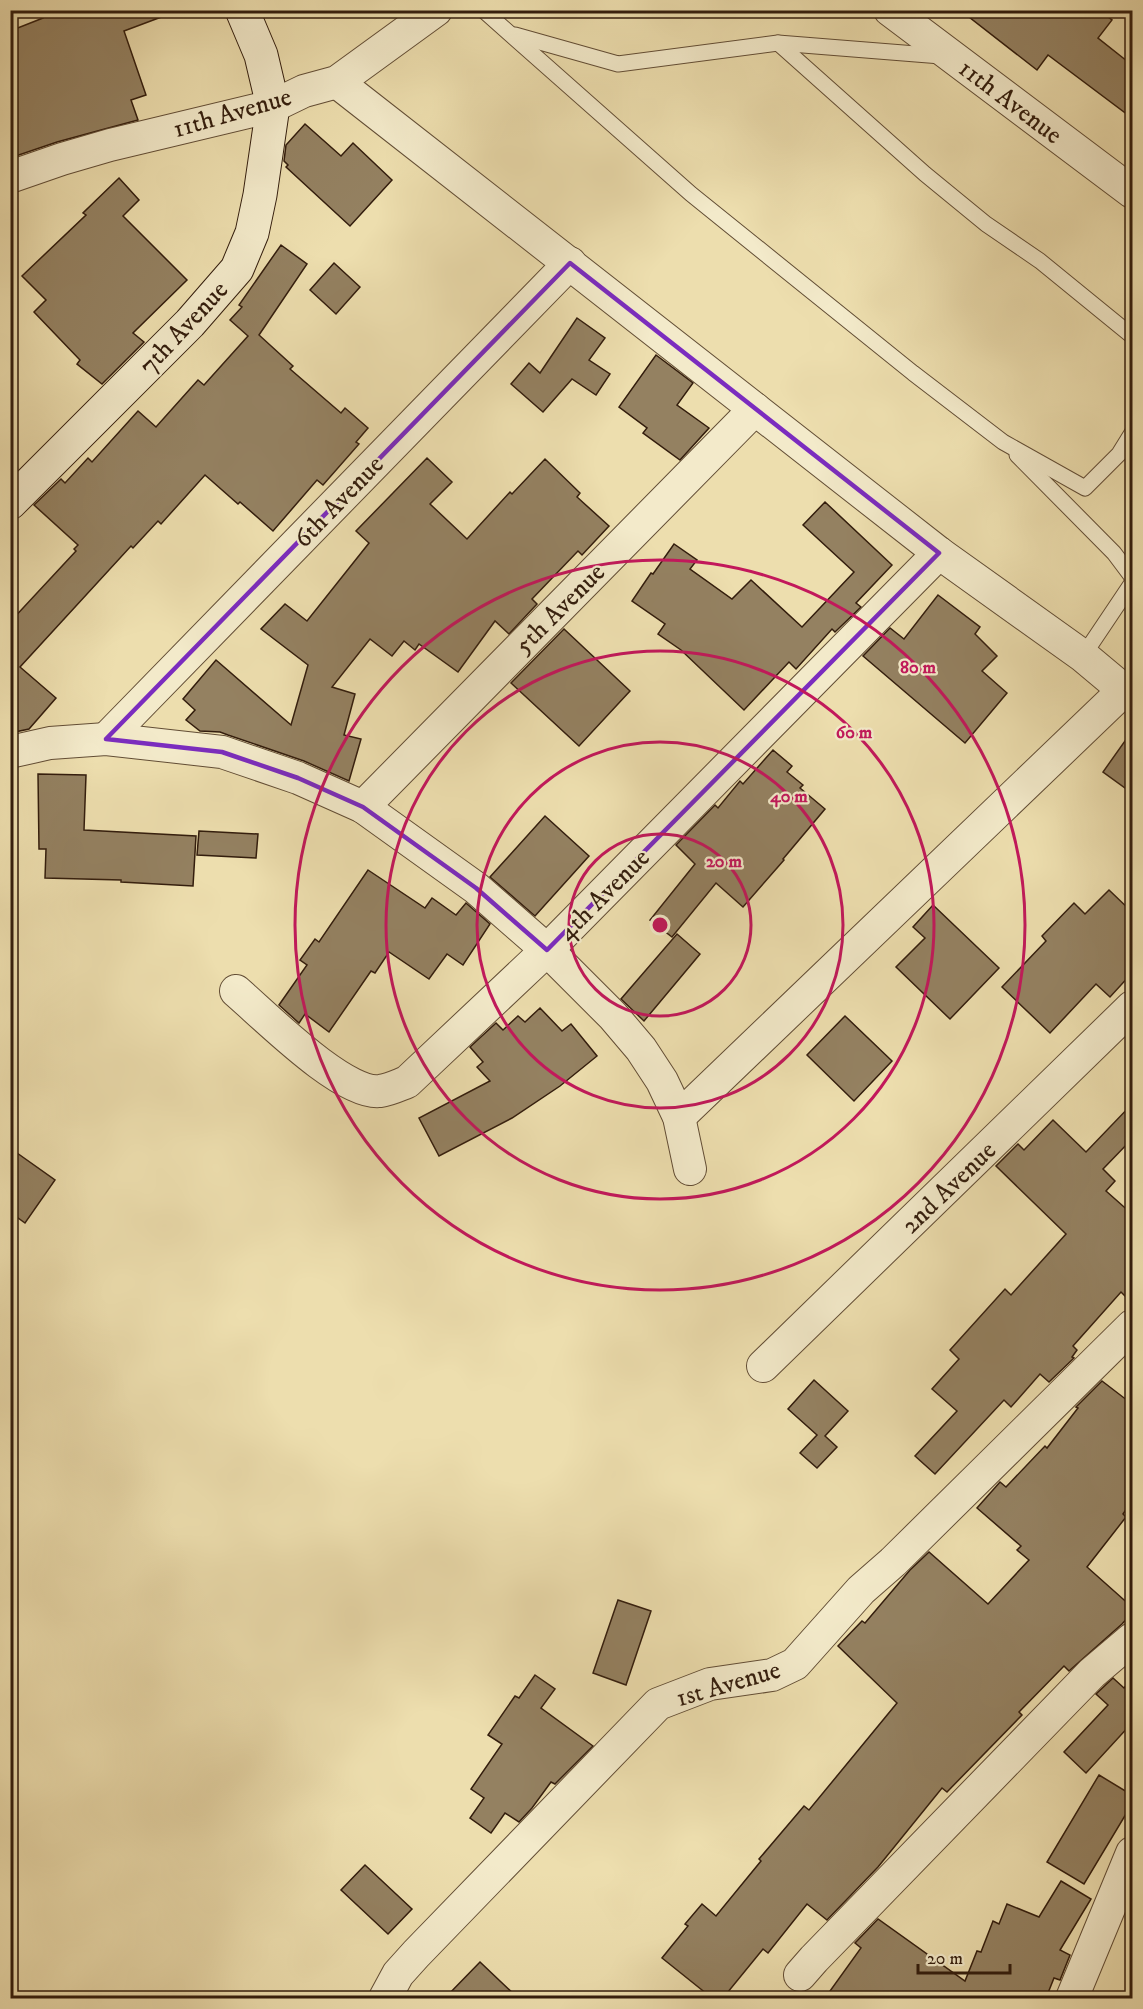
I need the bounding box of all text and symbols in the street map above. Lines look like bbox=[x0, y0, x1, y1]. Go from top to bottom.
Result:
street label: 11th Avenue bbox=[952, 52, 1069, 152]
street label: 11th Avenue bbox=[169, 81, 295, 146]
street label: 7th Avenue bbox=[132, 274, 236, 382]
street label: 6th Avenue bbox=[287, 449, 391, 555]
street label: 5th Avenue bbox=[508, 557, 613, 662]
text: 80 m bbox=[900, 657, 937, 679]
text: 60 m bbox=[836, 722, 873, 744]
text: 40 m bbox=[769, 786, 808, 808]
street label: 4th Avenue bbox=[551, 842, 657, 948]
text: 20 m bbox=[706, 851, 742, 873]
centre of rings bbox=[650, 915, 670, 935]
street label: 2nd Avenue bbox=[894, 1135, 1004, 1242]
street label: 1st Avenue bbox=[672, 1654, 784, 1715]
scale bar bbox=[918, 1937, 1010, 1975]
text: 20 m bbox=[927, 1948, 963, 1970]

